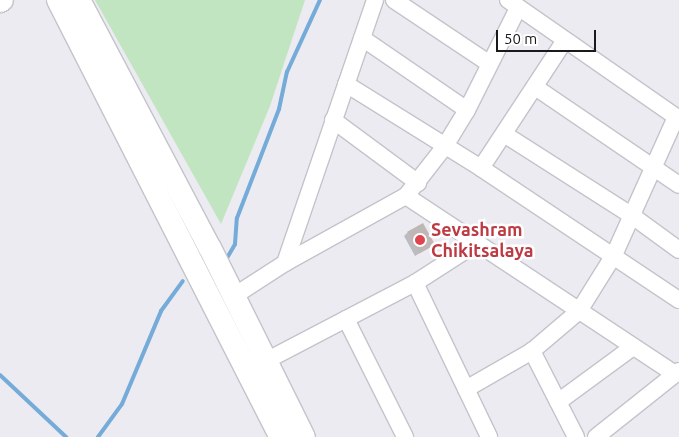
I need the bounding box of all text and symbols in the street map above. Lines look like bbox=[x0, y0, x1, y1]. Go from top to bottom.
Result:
scale bar bbox=[499, 20, 599, 52]
text: 50 m bbox=[504, 30, 537, 47]
place label: Sevashram Chikitsalaya bbox=[431, 219, 534, 262]
marker: Sevashram Chikitsalaya bbox=[413, 233, 427, 247]

